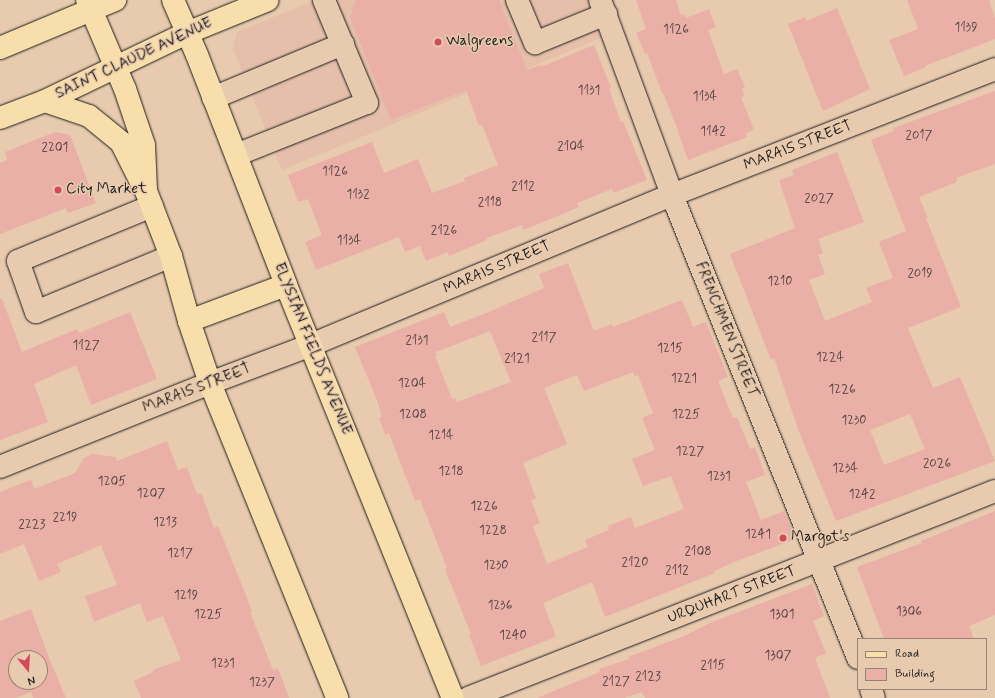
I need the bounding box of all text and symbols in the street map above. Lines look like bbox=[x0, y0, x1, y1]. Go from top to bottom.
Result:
street label: SAINT CLAUDE AVENUE bbox=[53, 15, 215, 103]
house number: 1139 bbox=[954, 20, 978, 36]
house number: 1126 bbox=[663, 22, 689, 38]
place label: Walgreens bbox=[446, 33, 513, 51]
marker: Walgreens bbox=[433, 37, 443, 47]
house number: 1131 bbox=[578, 83, 600, 99]
house number: 1134 bbox=[693, 89, 717, 105]
street label: MARAIS STREET bbox=[741, 117, 855, 175]
house number: 1142 bbox=[700, 124, 726, 140]
house number: 2017 bbox=[906, 128, 932, 144]
house number: 2104 bbox=[557, 139, 585, 155]
house number: 2201 bbox=[42, 140, 68, 156]
house number: 1126 bbox=[322, 164, 348, 180]
house number: 2112 bbox=[511, 179, 535, 195]
place label: City Market bbox=[66, 181, 147, 199]
marker: City Market bbox=[53, 185, 63, 195]
house number: 1132 bbox=[346, 187, 370, 203]
house number: 2027 bbox=[804, 191, 834, 207]
house number: 2118 bbox=[478, 195, 502, 211]
house number: 2126 bbox=[431, 223, 457, 239]
house number: 1134 bbox=[337, 233, 361, 249]
street label: MARAIS STREET bbox=[441, 237, 553, 299]
street label: FRENCHMEN STREET bbox=[690, 259, 762, 401]
street label: ELYSIAN FIELDS AVENUE bbox=[269, 261, 355, 437]
house number: 2019 bbox=[907, 266, 933, 282]
house number: 1210 bbox=[768, 274, 792, 290]
house number: 2117 bbox=[532, 330, 556, 346]
house number: 2131 bbox=[405, 333, 429, 349]
house number: 1127 bbox=[72, 338, 100, 354]
house number: 1215 bbox=[657, 341, 683, 357]
house number: 1224 bbox=[816, 350, 844, 366]
house number: 2121 bbox=[504, 351, 530, 367]
street label: MARAIS STREET bbox=[140, 360, 254, 418]
house number: 1221 bbox=[671, 371, 697, 387]
house number: 1204 bbox=[398, 376, 426, 392]
house number: 1226 bbox=[828, 382, 856, 398]
house number: 1208 bbox=[399, 407, 427, 423]
house number: 1225 bbox=[672, 407, 700, 423]
house number: 1230 bbox=[841, 413, 867, 429]
house number: 1214 bbox=[428, 428, 454, 444]
house number: 1227 bbox=[676, 444, 704, 460]
house number: 2026 bbox=[923, 456, 951, 472]
house number: 1234 bbox=[832, 461, 858, 477]
house number: 1218 bbox=[438, 464, 464, 480]
house number: 1231 bbox=[707, 469, 731, 485]
house number: 1205 bbox=[98, 474, 126, 490]
house number: 1207 bbox=[137, 486, 165, 502]
house number: 1242 bbox=[849, 487, 875, 503]
house number: 1226 bbox=[470, 499, 498, 515]
house number: 2219 bbox=[53, 510, 77, 526]
house number: 1213 bbox=[153, 515, 177, 531]
house number: 2223 bbox=[19, 517, 45, 533]
house number: 1228 bbox=[479, 523, 507, 539]
house number: 1241 bbox=[745, 527, 771, 543]
place label: Margot's bbox=[791, 529, 849, 547]
marker: Margot's bbox=[778, 533, 788, 543]
house number: 2108 bbox=[684, 544, 712, 560]
house number: 1217 bbox=[167, 546, 193, 562]
house number: 2120 bbox=[622, 555, 648, 571]
house number: 1230 bbox=[483, 558, 509, 574]
street label: URQUHART STREET bbox=[664, 562, 800, 628]
house number: 2112 bbox=[665, 563, 689, 579]
house number: 1219 bbox=[174, 588, 198, 604]
house number: 1236 bbox=[488, 598, 512, 614]
house number: 1306 bbox=[896, 604, 922, 620]
house number: 1225 bbox=[194, 607, 222, 623]
house number: 1301 bbox=[770, 607, 794, 623]
house number: 1240 bbox=[499, 628, 527, 644]
legend bbox=[857, 638, 987, 690]
text: Road bbox=[895, 646, 919, 662]
house number: 1307 bbox=[764, 648, 792, 664]
north arrow bbox=[8, 650, 48, 690]
house number: 1231 bbox=[211, 656, 235, 672]
house number: 2115 bbox=[701, 658, 725, 674]
text: Building bbox=[895, 666, 935, 682]
house number: 2123 bbox=[635, 669, 661, 685]
text: N bbox=[26, 673, 37, 688]
house number: 2127 bbox=[602, 674, 630, 690]
house number: 1237 bbox=[249, 675, 275, 691]

